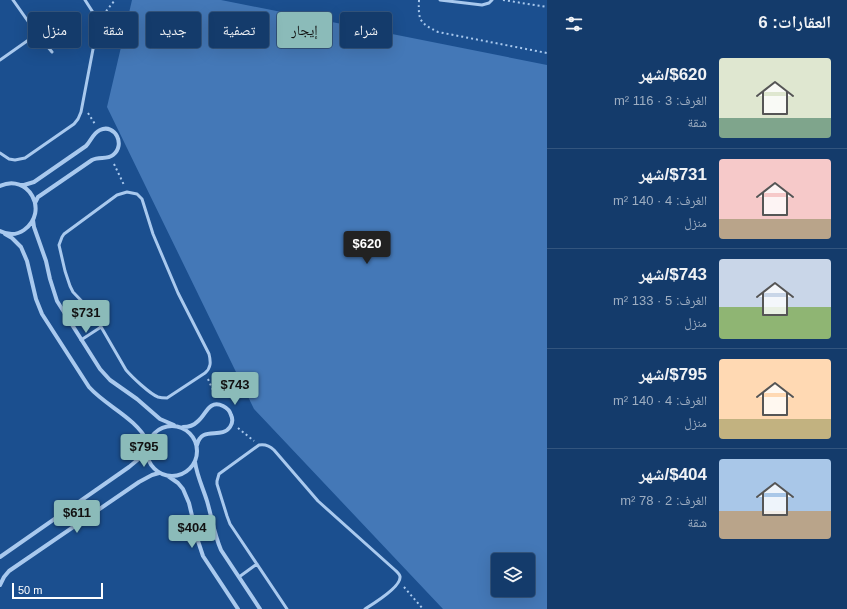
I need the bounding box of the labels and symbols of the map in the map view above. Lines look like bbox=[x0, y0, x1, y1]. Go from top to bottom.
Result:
pin: $620 bbox=[343, 231, 391, 265]
pin: $731 bbox=[62, 300, 110, 334]
pin: $743 bbox=[211, 372, 259, 406]
pin: $795 bbox=[120, 434, 168, 468]
pin: $611 bbox=[53, 500, 101, 534]
pin: $404 bbox=[168, 515, 216, 549]
scale bar bbox=[12, 581, 103, 600]

